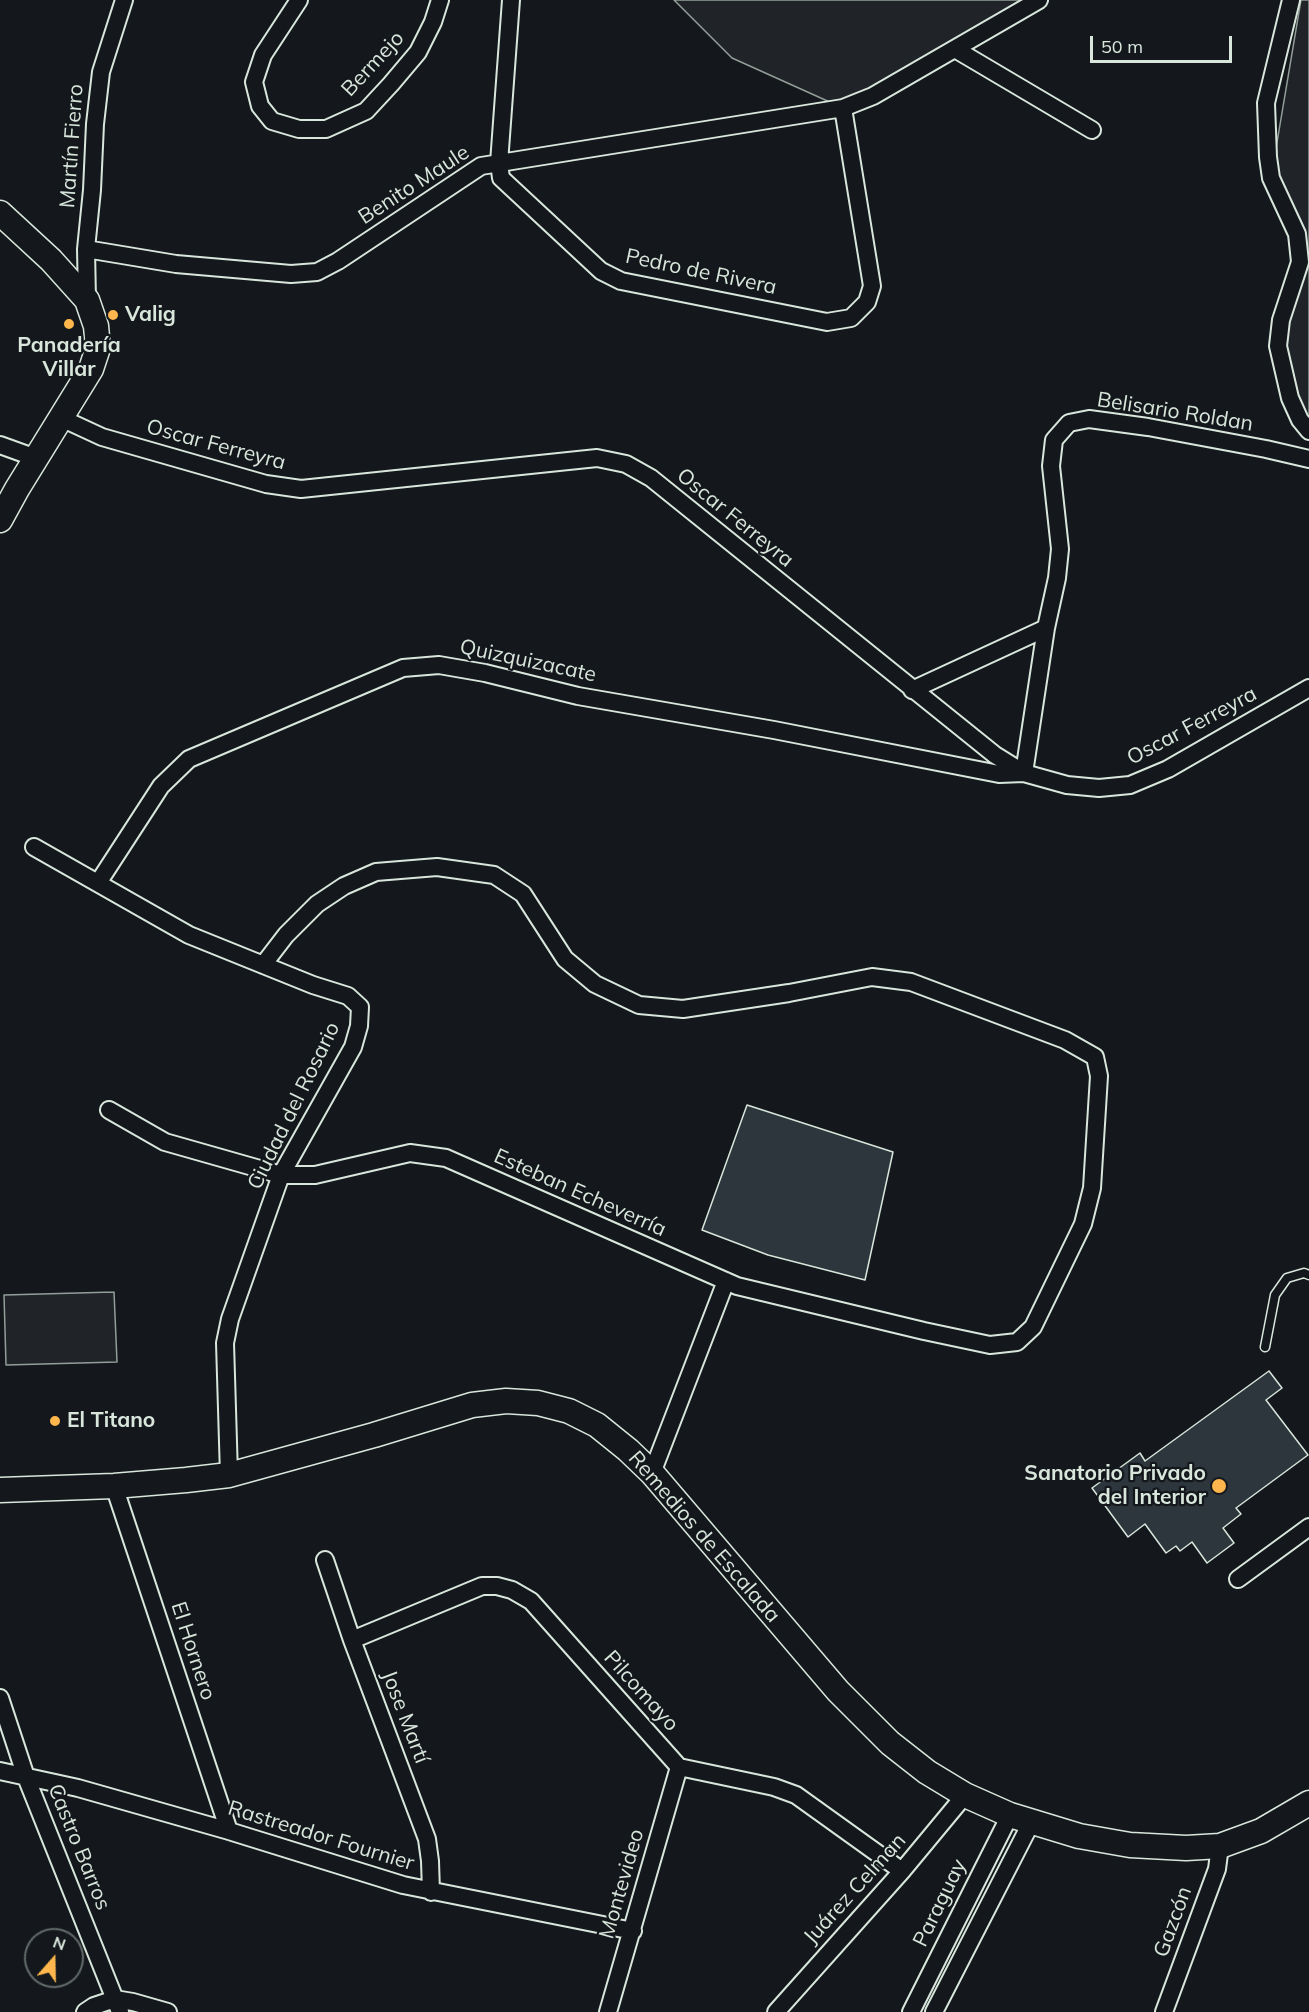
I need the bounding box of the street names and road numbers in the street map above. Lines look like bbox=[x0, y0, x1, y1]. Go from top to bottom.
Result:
street label: Bermejo bbox=[336, 26, 410, 102]
street label: Martín Fierro bbox=[55, 83, 89, 209]
street label: Benito Maule bbox=[354, 140, 474, 230]
street label: Pedro de Rivera bbox=[623, 244, 779, 300]
street label: Belisario Roldan bbox=[1095, 387, 1255, 437]
street label: Oscar Ferreyra bbox=[144, 414, 288, 476]
street label: Oscar Ferreyra bbox=[671, 463, 799, 573]
street label: Quizquizacate bbox=[458, 634, 598, 688]
street label: Oscar Ferreyra bbox=[1123, 681, 1261, 771]
street label: Ciudad del Rosario bbox=[243, 1018, 345, 1194]
street label: Esteban Echeverría bbox=[490, 1144, 670, 1242]
street label: Remedios de Escalada bbox=[623, 1446, 785, 1628]
street label: El Hornero bbox=[165, 1599, 221, 1703]
street label: Pilcomayo bbox=[598, 1645, 684, 1737]
street label: Jose Martí bbox=[376, 1667, 434, 1767]
street label: Castro Barros bbox=[42, 1780, 116, 1914]
street label: Rastreador Fournier bbox=[225, 1796, 417, 1876]
street label: Montevideo bbox=[594, 1826, 650, 1942]
street label: Juárez Celman bbox=[799, 1828, 911, 1950]
street label: Paraguay bbox=[908, 1855, 972, 1951]
street label: Gazcón bbox=[1149, 1883, 1197, 1961]

